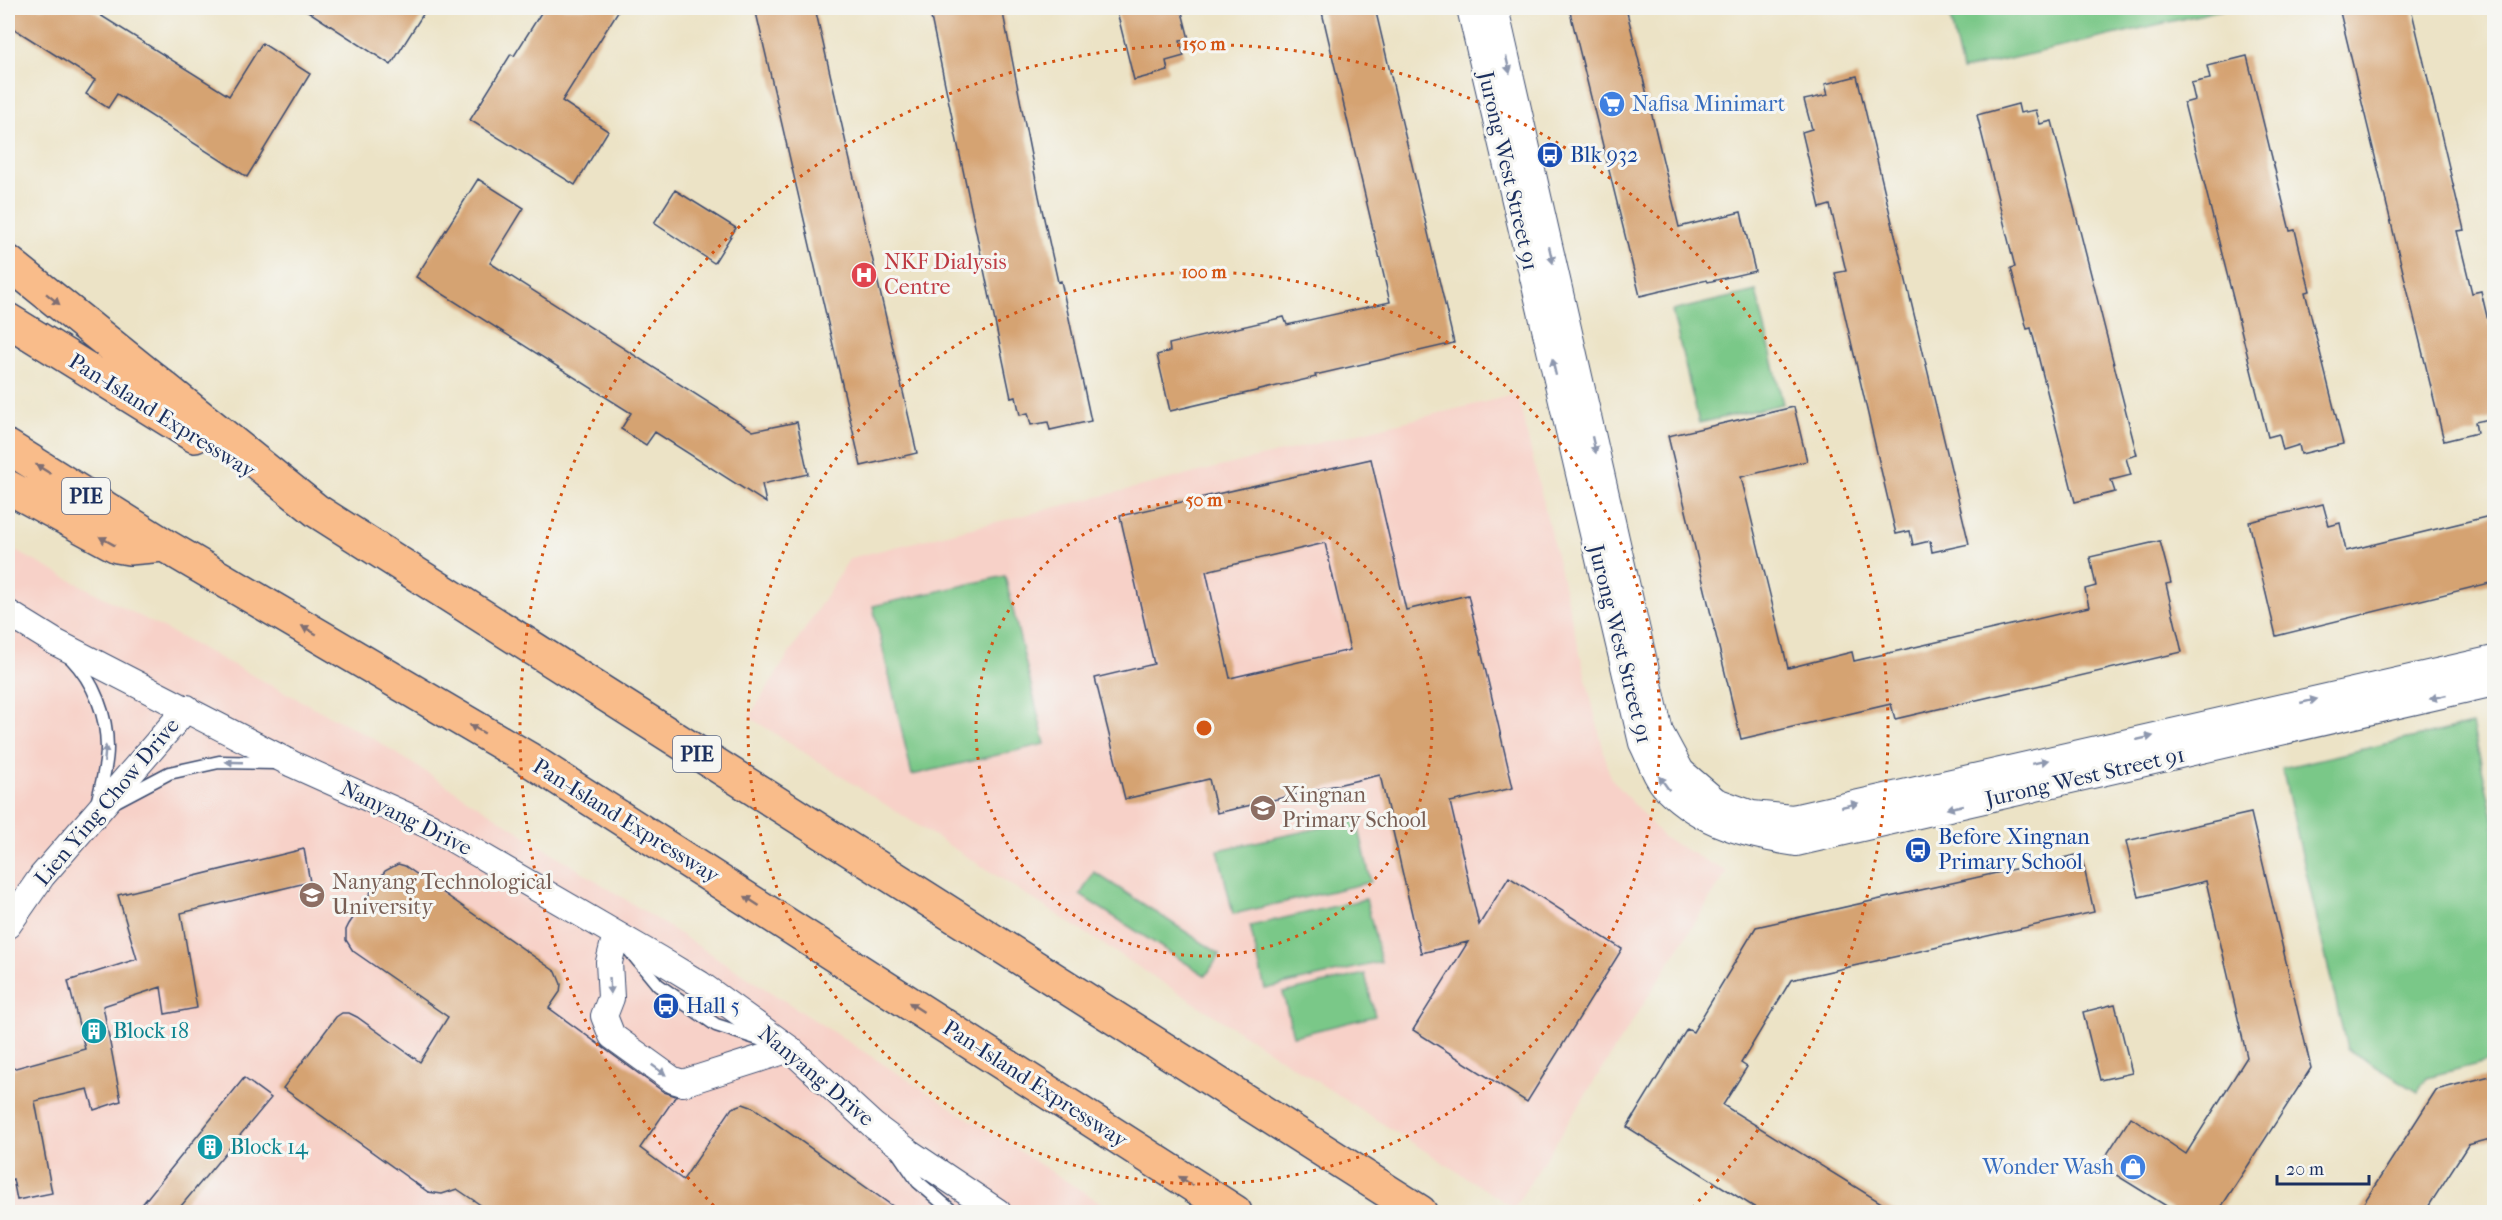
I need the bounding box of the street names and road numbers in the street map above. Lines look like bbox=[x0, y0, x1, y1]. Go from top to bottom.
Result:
street label: Jurong West Street 91 bbox=[1472, 67, 1544, 273]
street label: Pan-Island Expressway bbox=[64, 348, 261, 485]
road number: PIE bbox=[62, 478, 110, 514]
street label: Jurong West Street 91 bbox=[1582, 540, 1657, 746]
street label: Lien Ying Chow Drive bbox=[29, 713, 185, 891]
road number: PIE bbox=[673, 736, 721, 772]
street label: Jurong West Street 91 bbox=[1981, 741, 2187, 813]
street label: Pan-Island Expressway bbox=[528, 753, 725, 890]
street label: Nanyang Drive bbox=[336, 775, 476, 861]
street label: Pan-Island Expressway bbox=[938, 1015, 1133, 1154]
street label: Nanyang Drive bbox=[753, 1020, 879, 1132]

